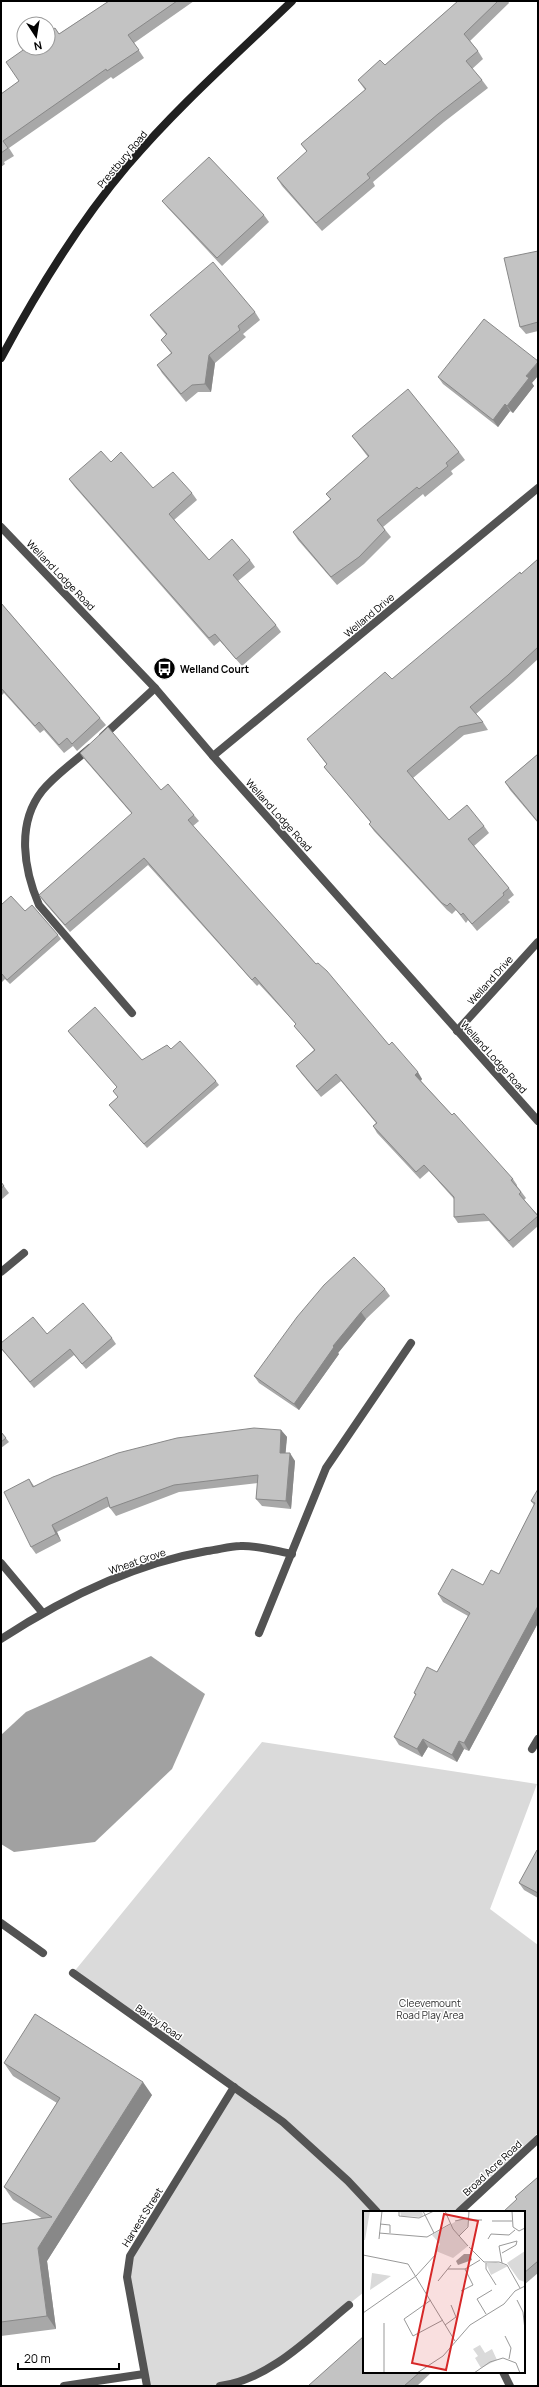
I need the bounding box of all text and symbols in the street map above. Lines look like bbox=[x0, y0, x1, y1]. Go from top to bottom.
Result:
north arrow bbox=[16, 16, 56, 56]
text: N bbox=[33, 38, 44, 54]
street label: Prestbury Road bbox=[94, 127, 150, 191]
street label: Welland Lodge Road bbox=[24, 537, 98, 613]
street label: Welland Drive bbox=[341, 590, 397, 640]
bus stop icon: Welland Court bbox=[152, 656, 178, 682]
place label: Welland Court bbox=[180, 662, 249, 676]
street label: Welland Lodge Road bbox=[243, 776, 315, 854]
street label: Welland Drive bbox=[464, 952, 516, 1008]
street label: Welland Lodge Road bbox=[458, 1018, 530, 1096]
street label: Wheat Grove bbox=[107, 1545, 168, 1577]
park label: Cleevemount Road Play Area bbox=[396, 1996, 464, 2022]
street label: Barley Road bbox=[133, 2001, 185, 2043]
street label: Broad Acre Road bbox=[459, 2137, 525, 2199]
street label: Harvest Street bbox=[118, 2185, 166, 2249]
inset map bbox=[363, 2211, 525, 2373]
scale bar bbox=[18, 2345, 119, 2371]
text: 20 m bbox=[24, 2350, 51, 2367]

